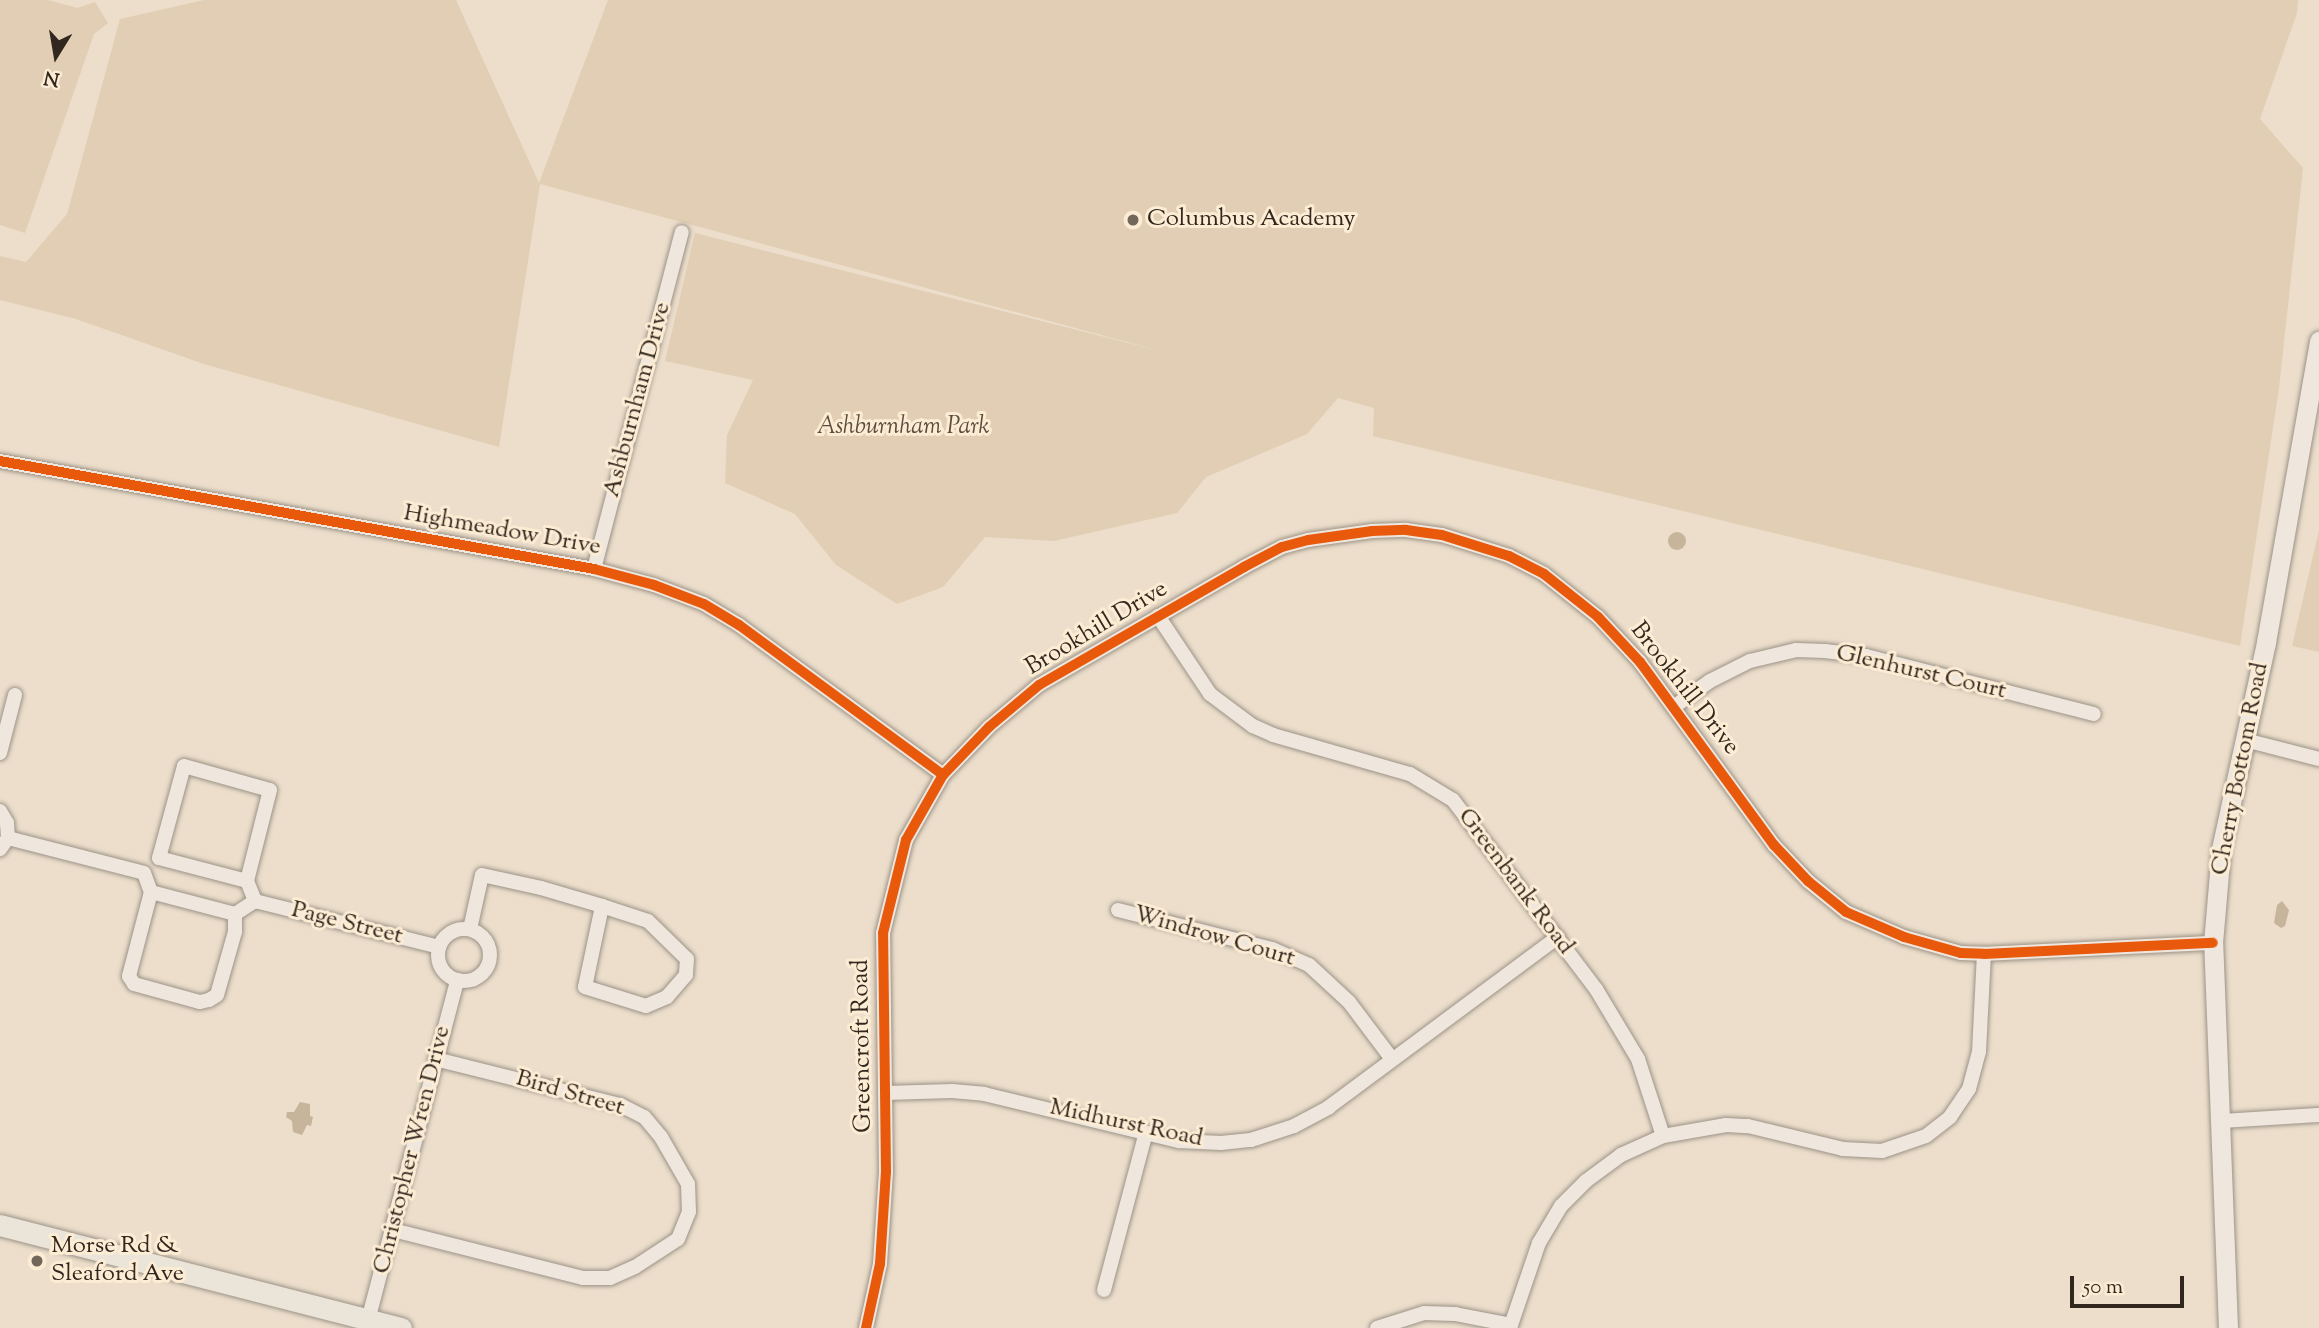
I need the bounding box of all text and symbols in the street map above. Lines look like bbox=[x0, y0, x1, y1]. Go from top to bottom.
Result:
north arrow bbox=[21, 21, 91, 91]
text: N bbox=[42, 62, 62, 92]
place label: Columbus Academy bbox=[1147, 206, 1356, 234]
marker: Columbus Academy bbox=[1125, 212, 1141, 228]
street label: Ashburnham Drive bbox=[598, 299, 678, 501]
park label: Ashburnham Park bbox=[817, 414, 989, 442]
street label: Highmeadow Drive bbox=[401, 499, 603, 563]
street label: Brookhill Drive bbox=[1021, 575, 1173, 683]
street label: Brookhill Drive bbox=[1623, 617, 1745, 761]
street label: Glenhurst Court bbox=[1833, 639, 2009, 707]
street label: Cherry Bottom Road bbox=[2206, 660, 2276, 878]
street label: Greenbank Road bbox=[1451, 803, 1579, 961]
street label: Page Street bbox=[288, 896, 406, 952]
street label: Windrow Court bbox=[1130, 900, 1298, 974]
street label: Greencroft Road bbox=[847, 959, 879, 1133]
street label: Christopher Wren Drive bbox=[368, 1023, 458, 1277]
street label: Bird Street bbox=[512, 1065, 628, 1123]
street label: Midhurst Road bbox=[1047, 1094, 1205, 1154]
place label: Morse Rd & Sleaford Ave bbox=[51, 1233, 184, 1289]
marker: Morse Rd & Sleaford Ave bbox=[29, 1253, 45, 1269]
scale bar bbox=[2074, 1262, 2188, 1306]
text: 50 m bbox=[2083, 1273, 2123, 1303]

